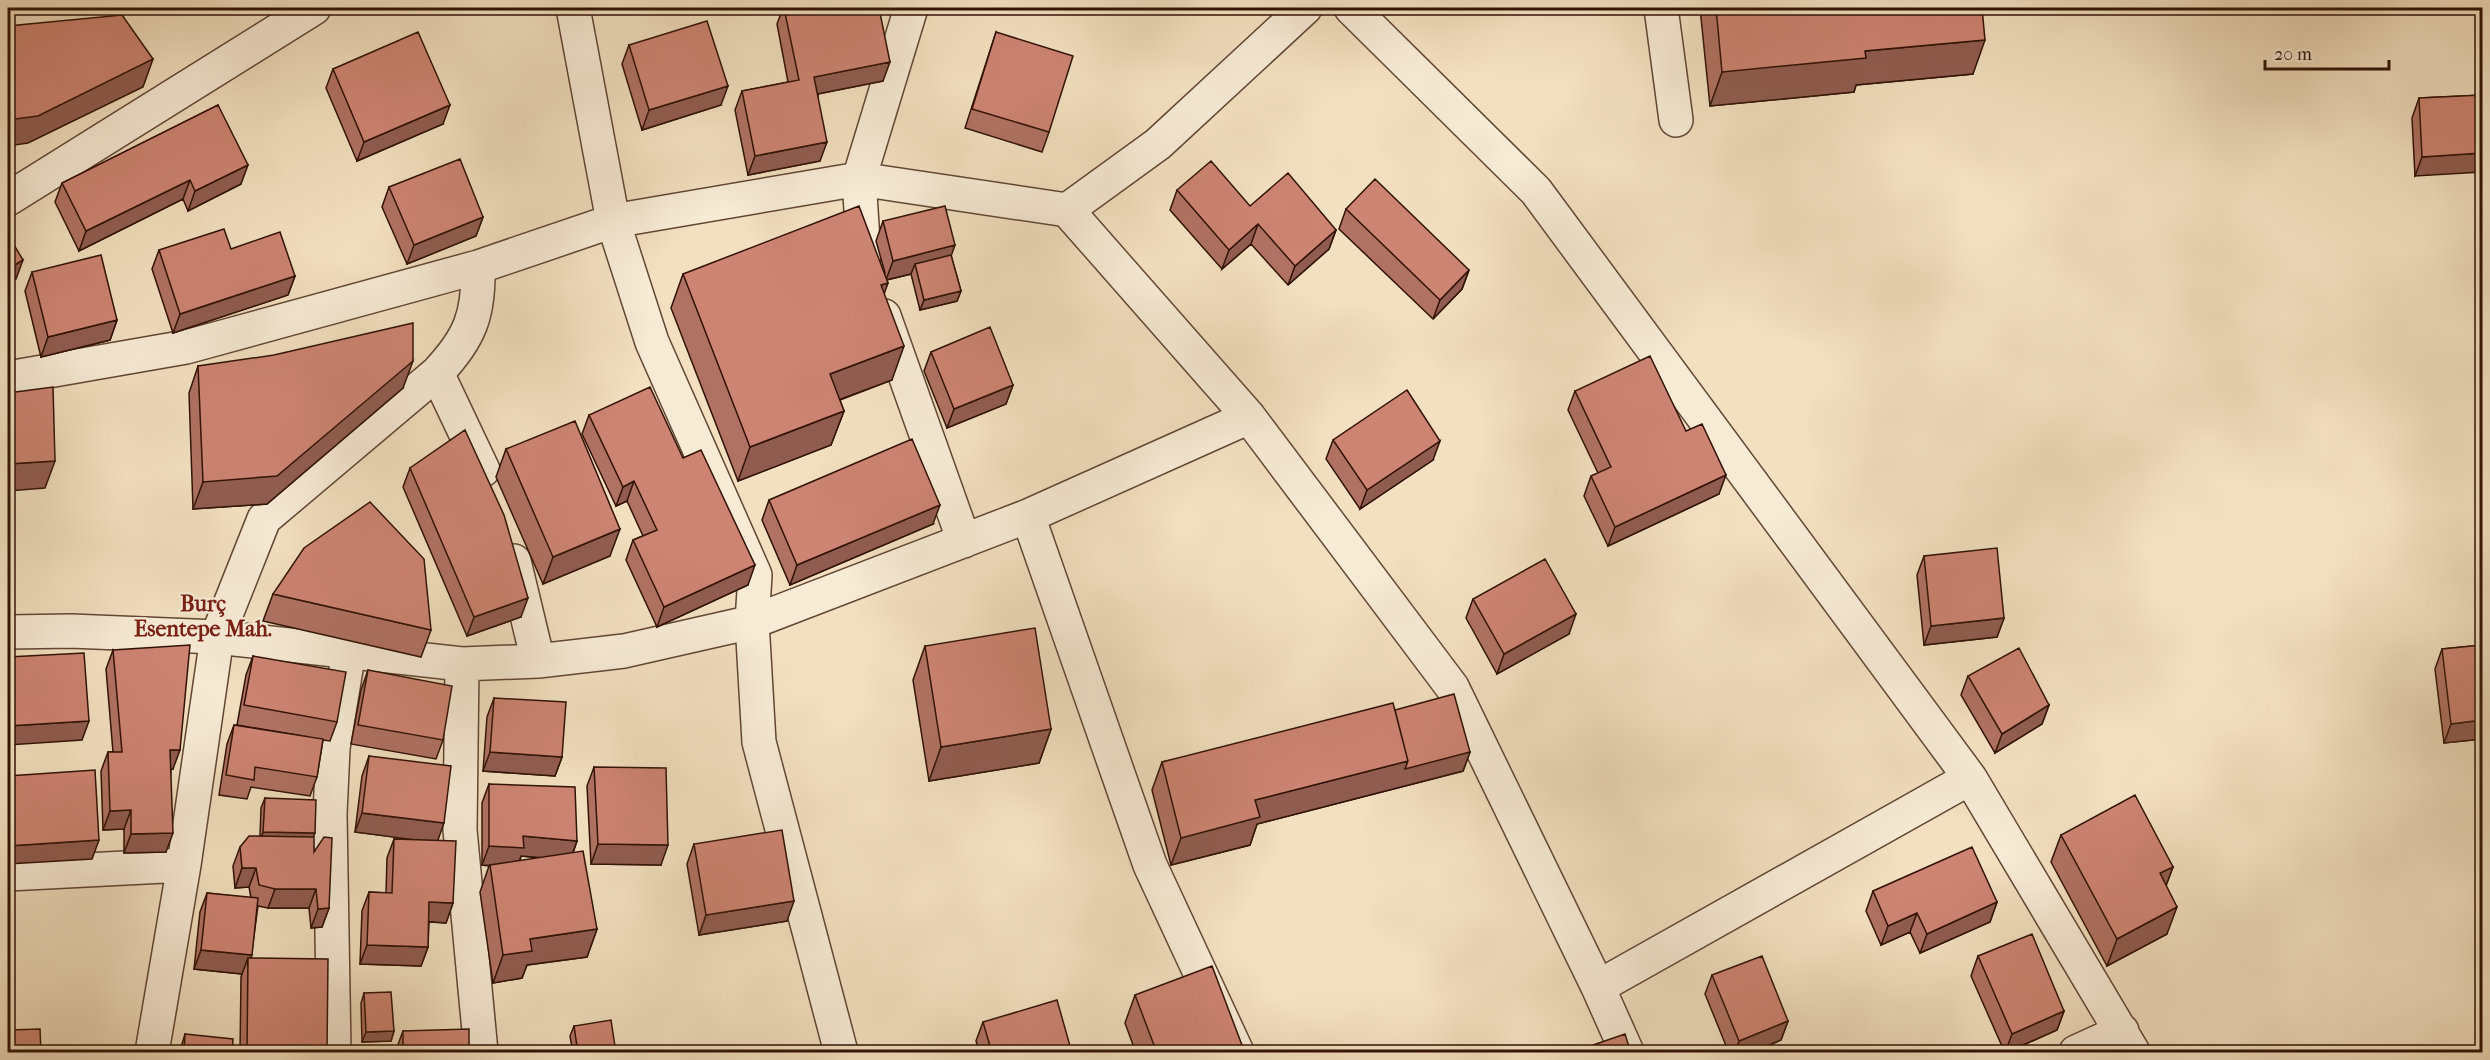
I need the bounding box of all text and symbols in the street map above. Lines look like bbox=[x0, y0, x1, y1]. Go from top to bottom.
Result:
scale bar bbox=[2265, 33, 2390, 71]
text: 20 m bbox=[2274, 44, 2312, 65]
district label: Burç Esentepe Mah. bbox=[134, 591, 272, 642]

